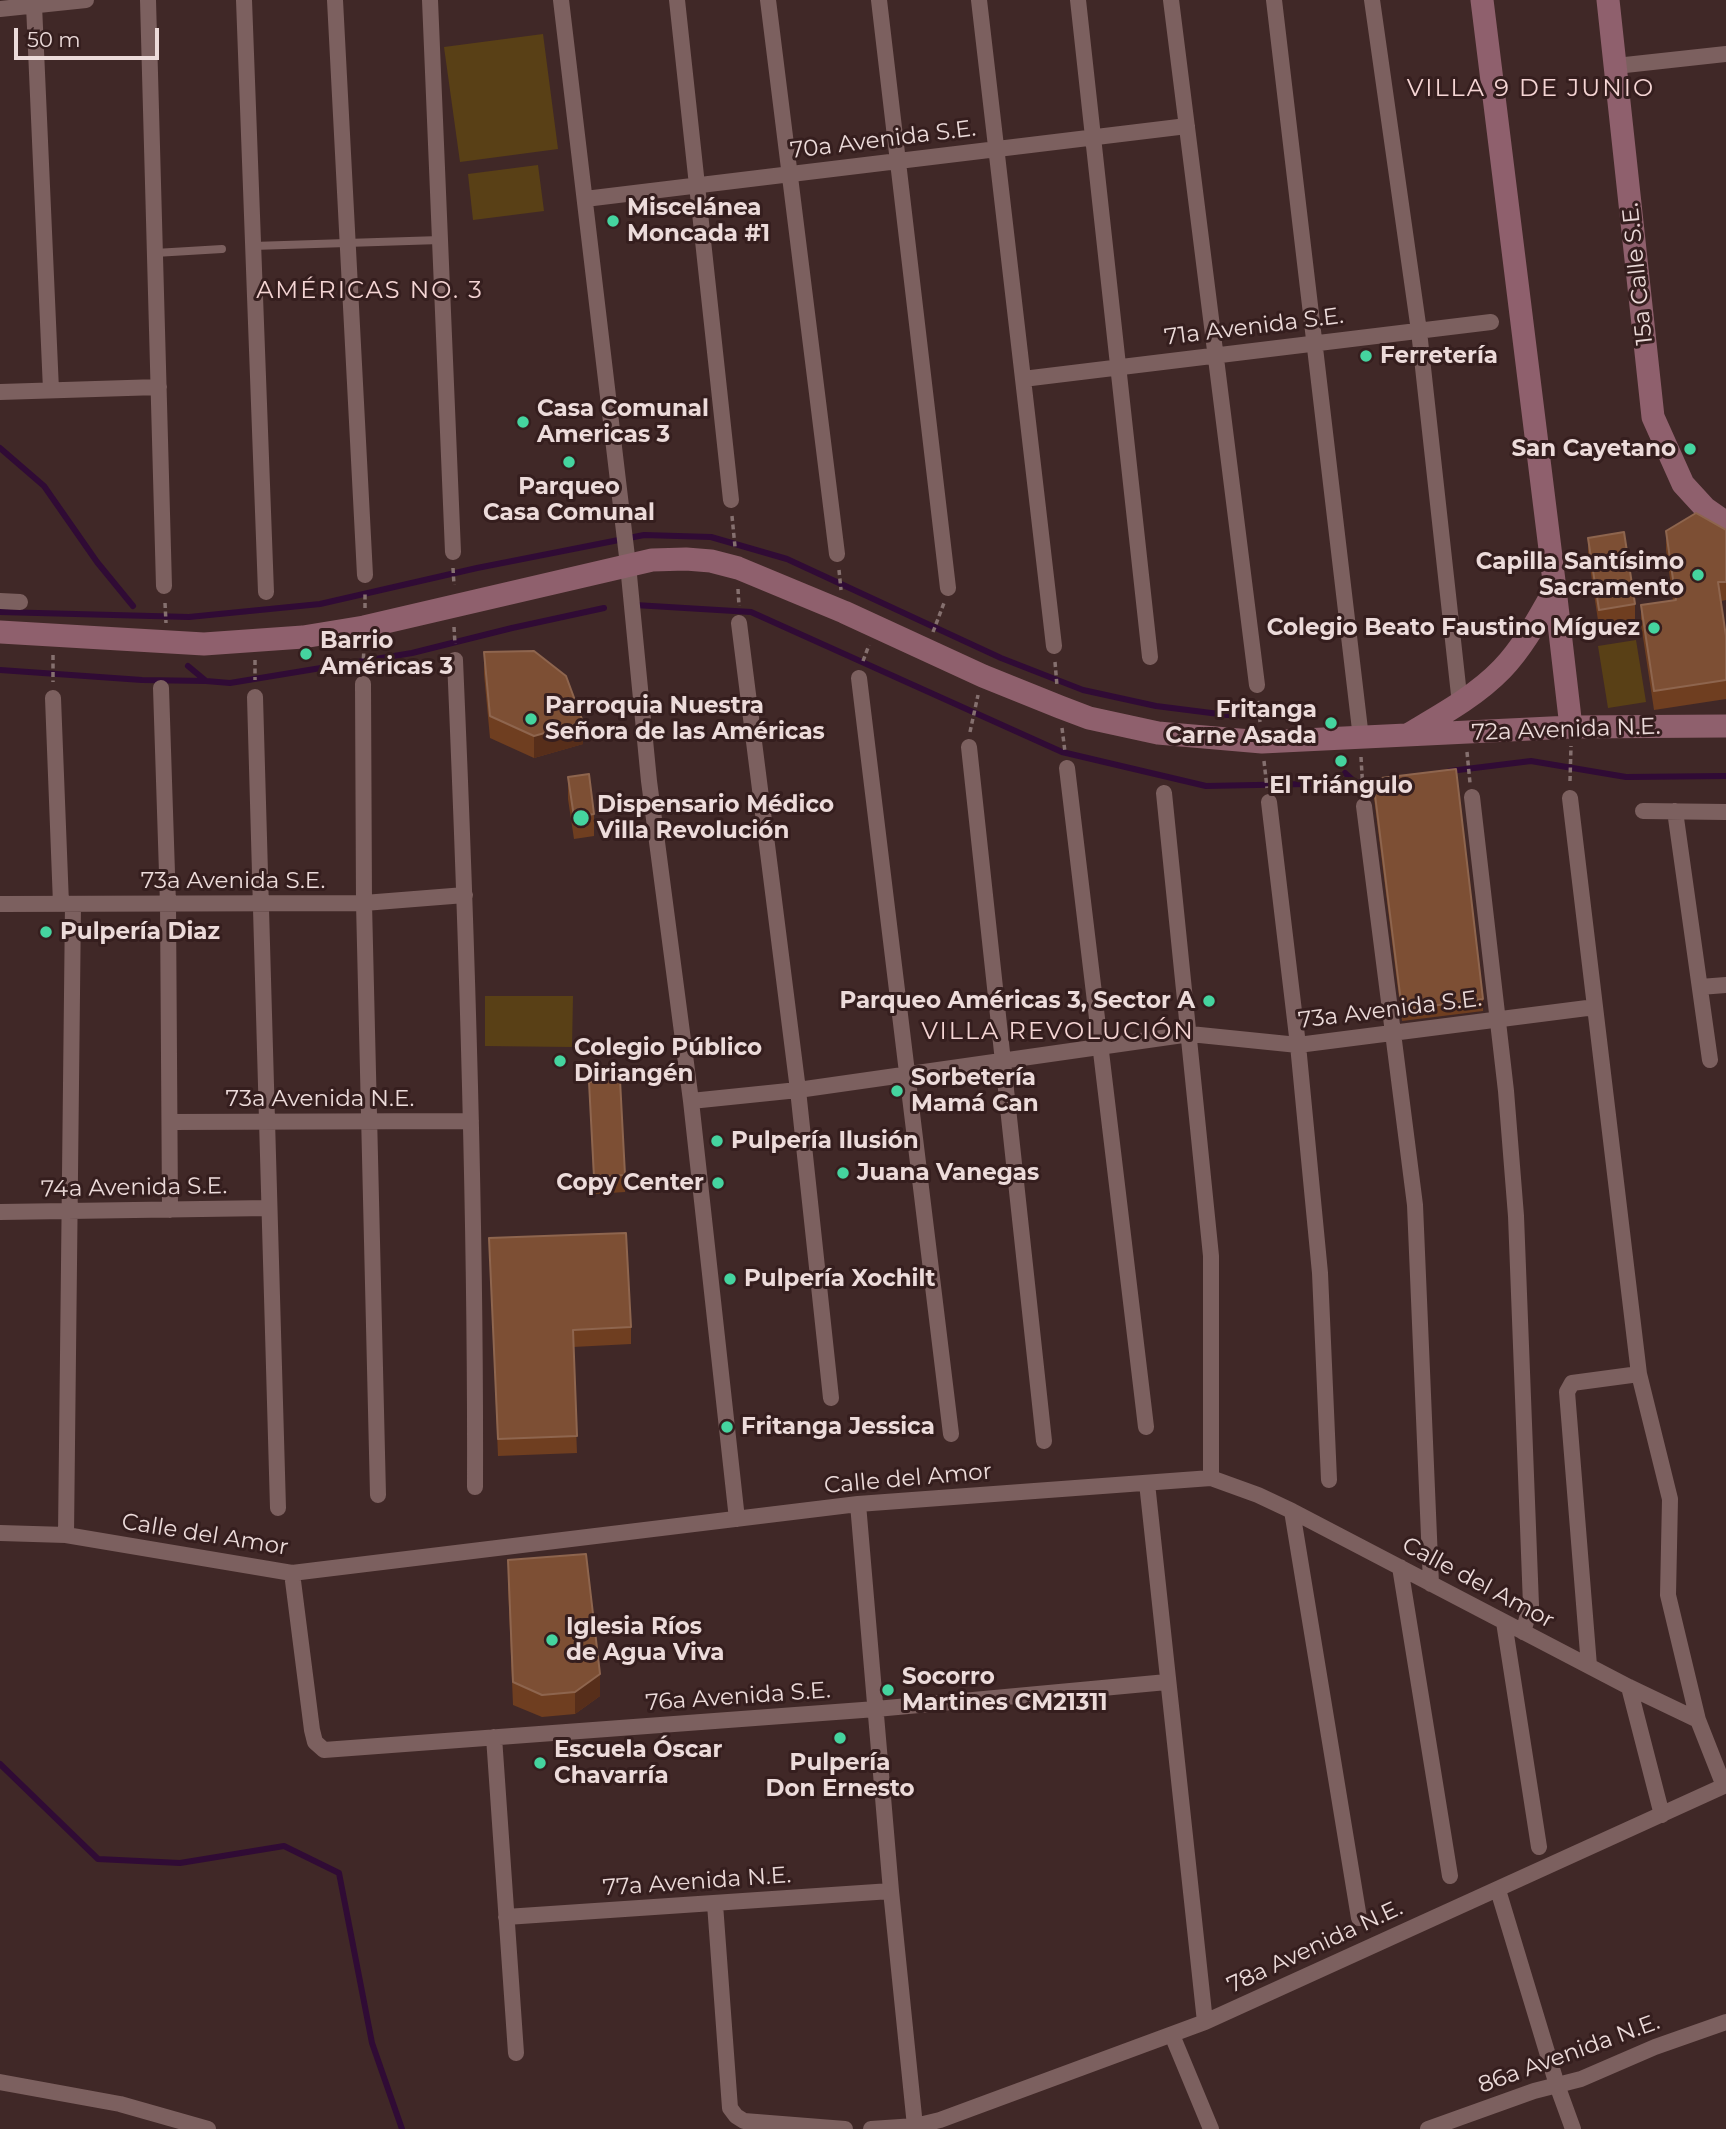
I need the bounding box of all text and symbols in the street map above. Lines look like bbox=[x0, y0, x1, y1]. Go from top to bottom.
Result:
scale bar bbox=[18, 14, 163, 58]
text: 50 m bbox=[27, 27, 81, 52]
district label: VILLA 9 DE JUNIO bbox=[1409, 75, 1653, 103]
street label: 70a Avenida S.E. bbox=[789, 115, 977, 165]
place label: Miscelánea Moncada #1 bbox=[627, 194, 770, 248]
street label: 15a Calle S.E. bbox=[1617, 202, 1659, 346]
marker: Miscelánea Moncada #1 bbox=[605, 213, 621, 229]
district label: AMÉRICAS NO. 3 bbox=[258, 277, 482, 305]
street label: 71a Avenida S.E. bbox=[1163, 302, 1345, 352]
place label: Ferretería bbox=[1380, 342, 1498, 370]
marker: Ferretería bbox=[1358, 348, 1374, 364]
place label: Casa Comunal Americas 3 bbox=[537, 395, 709, 449]
marker: Casa Comunal Americas 3 bbox=[515, 414, 531, 430]
place label: San Cayetano bbox=[1511, 435, 1676, 463]
marker: San Cayetano bbox=[1682, 441, 1698, 457]
marker: Parqueo Casa Comunal bbox=[561, 454, 577, 470]
place label: Parqueo Casa Comunal bbox=[483, 473, 655, 527]
place label: Capilla Santísimo Sacramento bbox=[1476, 548, 1684, 602]
marker: Capilla Santísimo Sacramento bbox=[1690, 567, 1706, 583]
place label: Colegio Beato Faustino Míguez bbox=[1267, 614, 1640, 642]
marker: Colegio Beato Faustino Míguez bbox=[1646, 620, 1662, 636]
place label: Barrio Américas 3 bbox=[320, 627, 453, 681]
marker: Barrio Américas 3 bbox=[298, 646, 314, 662]
place label: Parroquia Nuestra Señora de las Américas bbox=[545, 692, 825, 746]
place label: Fritanga Carne Asada bbox=[1165, 696, 1317, 750]
marker: Parroquia Nuestra Señora de las Américas bbox=[523, 711, 539, 727]
street label: 72a Avenida N.E. bbox=[1471, 713, 1661, 747]
marker: Fritanga Carne Asada bbox=[1323, 715, 1339, 731]
marker: El Triángulo bbox=[1333, 753, 1349, 769]
place label: El Triángulo bbox=[1269, 772, 1413, 800]
place label: Dispensario Médico Villa Revolución bbox=[597, 791, 834, 845]
marker: Dispensario Médico Villa Revolución bbox=[571, 808, 591, 828]
street label: 73a Avenida S.E. bbox=[141, 867, 325, 895]
place label: Pulpería Diaz bbox=[60, 918, 220, 946]
marker: Pulpería Diaz bbox=[38, 924, 54, 940]
street label: 73a Avenida S.E. bbox=[1297, 985, 1483, 1035]
place label: Parqueo Américas 3, Sector A bbox=[839, 987, 1195, 1015]
marker: Parqueo Américas 3, Sector A bbox=[1201, 993, 1217, 1009]
district label: VILLA REVOLUCIÓN bbox=[923, 1018, 1193, 1046]
place label: Colegio Público Diriangén bbox=[574, 1034, 762, 1088]
marker: Colegio Público Diriangén bbox=[552, 1053, 568, 1069]
place label: Sorbetería Mamá Can bbox=[911, 1064, 1039, 1118]
marker: Sorbetería Mamá Can bbox=[889, 1083, 905, 1099]
street label: 73a Avenida N.E. bbox=[226, 1085, 414, 1113]
place label: Pulpería Ilusión bbox=[731, 1127, 919, 1155]
marker: Pulpería Ilusión bbox=[709, 1133, 725, 1149]
place label: Juana Vanegas bbox=[857, 1159, 1039, 1187]
marker: Juana Vanegas bbox=[835, 1165, 851, 1181]
place label: Copy Center bbox=[556, 1169, 704, 1197]
street label: 74a Avenida S.E. bbox=[41, 1173, 227, 1203]
marker: Copy Center bbox=[710, 1175, 726, 1191]
place label: Pulpería Xochilt bbox=[744, 1265, 935, 1293]
marker: Pulpería Xochilt bbox=[722, 1271, 738, 1287]
place label: Fritanga Jessica bbox=[741, 1413, 935, 1441]
marker: Fritanga Jessica bbox=[719, 1419, 735, 1435]
street label: Calle del Amor bbox=[823, 1458, 993, 1500]
street label: Calle del Amor bbox=[120, 1508, 290, 1562]
street label: Calle del Amor bbox=[1397, 1531, 1559, 1635]
place label: Iglesia Ríos de Agua Viva bbox=[566, 1613, 724, 1667]
marker: Iglesia Ríos de Agua Viva bbox=[544, 1632, 560, 1648]
place label: Socorro Martines CM21311 bbox=[902, 1663, 1107, 1717]
street label: 76a Avenida S.E. bbox=[645, 1677, 831, 1717]
marker: Socorro Martines CM21311 bbox=[880, 1682, 896, 1698]
marker: Pulpería Don Ernesto bbox=[832, 1730, 848, 1746]
place label: Escuela Óscar Chavarría bbox=[554, 1736, 722, 1790]
place label: Pulpería Don Ernesto bbox=[765, 1749, 915, 1803]
marker: Escuela Óscar Chavarría bbox=[532, 1755, 548, 1771]
street label: 77a Avenida N.E. bbox=[602, 1862, 792, 1902]
street label: 78a Avenida N.E. bbox=[1223, 1894, 1407, 2000]
street label: 86a Avenida N.E. bbox=[1474, 2008, 1664, 2100]

